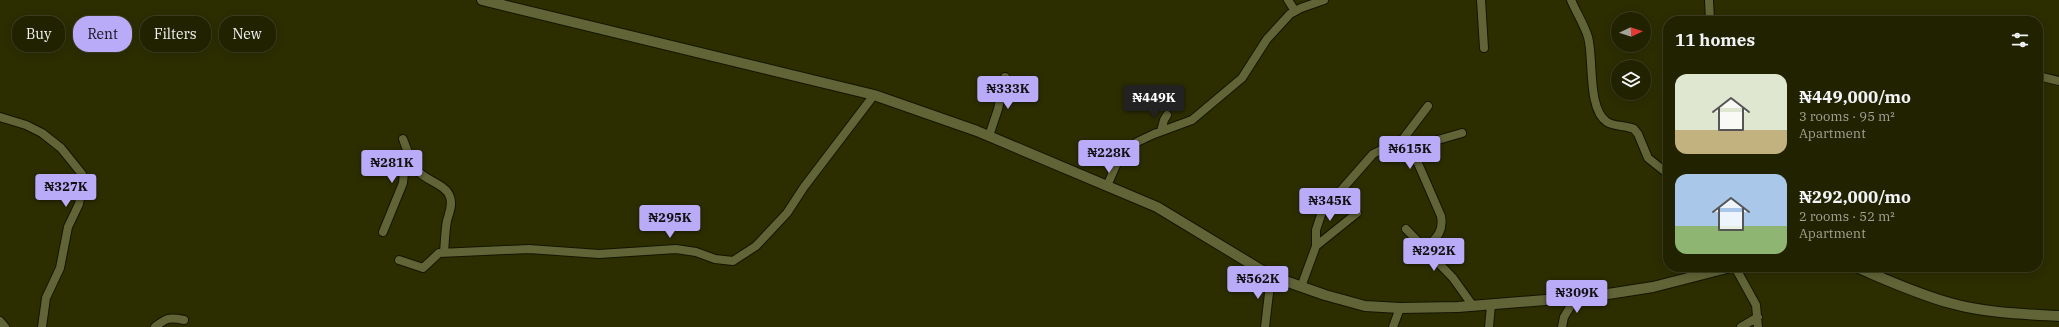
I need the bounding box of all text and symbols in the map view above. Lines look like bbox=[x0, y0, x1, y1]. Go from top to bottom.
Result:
north arrow bbox=[1611, 12, 1651, 52]
map controls bbox=[1611, 12, 1651, 100]
chip: Buy bbox=[12, 16, 65, 52]
chip: Rent bbox=[73, 16, 132, 52]
chip: Filters bbox=[140, 16, 211, 52]
chip: New bbox=[219, 16, 276, 52]
text: 11 homes bbox=[1675, 29, 1755, 51]
icon: filters bbox=[2009, 29, 2031, 51]
button: layers bbox=[1611, 60, 1651, 100]
pin: ₦333K bbox=[980, 76, 1036, 110]
text: ₦333K bbox=[986, 80, 1030, 97]
pin: ₦449K bbox=[1126, 85, 1182, 119]
text: ₦449,000/mo bbox=[1799, 86, 1911, 108]
text: ₦449K bbox=[1132, 89, 1176, 106]
icon: home bbox=[1707, 90, 1755, 138]
text: 3 rooms · 95 m² bbox=[1799, 108, 1895, 125]
text: Apartment bbox=[1799, 125, 1866, 142]
pin: ₦615K bbox=[1382, 136, 1438, 170]
pin: ₦228K bbox=[1081, 140, 1137, 174]
text: ₦615K bbox=[1388, 140, 1432, 157]
text: ₦228K bbox=[1087, 144, 1131, 161]
pin: ₦281K bbox=[364, 150, 420, 184]
text: ₦281K bbox=[370, 154, 414, 171]
pin: ₦327K bbox=[38, 174, 94, 208]
text: ₦327K bbox=[44, 178, 88, 195]
text: ₦292,000/mo bbox=[1799, 186, 1911, 208]
pin: ₦345K bbox=[1302, 188, 1358, 222]
icon: home bbox=[1707, 190, 1755, 238]
text: ₦345K bbox=[1308, 192, 1352, 209]
pin: ₦295K bbox=[642, 205, 698, 239]
text: 2 rooms · 52 m² bbox=[1799, 208, 1895, 225]
text: ₦295K bbox=[648, 209, 692, 226]
text: Apartment bbox=[1799, 225, 1866, 242]
pin: ₦292K bbox=[1406, 238, 1462, 272]
text: ₦292K bbox=[1412, 242, 1456, 259]
pin: ₦562K bbox=[1230, 266, 1286, 300]
text: ₦562K bbox=[1236, 270, 1280, 287]
pin: ₦309K bbox=[1549, 280, 1605, 314]
text: ₦309K bbox=[1555, 284, 1599, 301]

